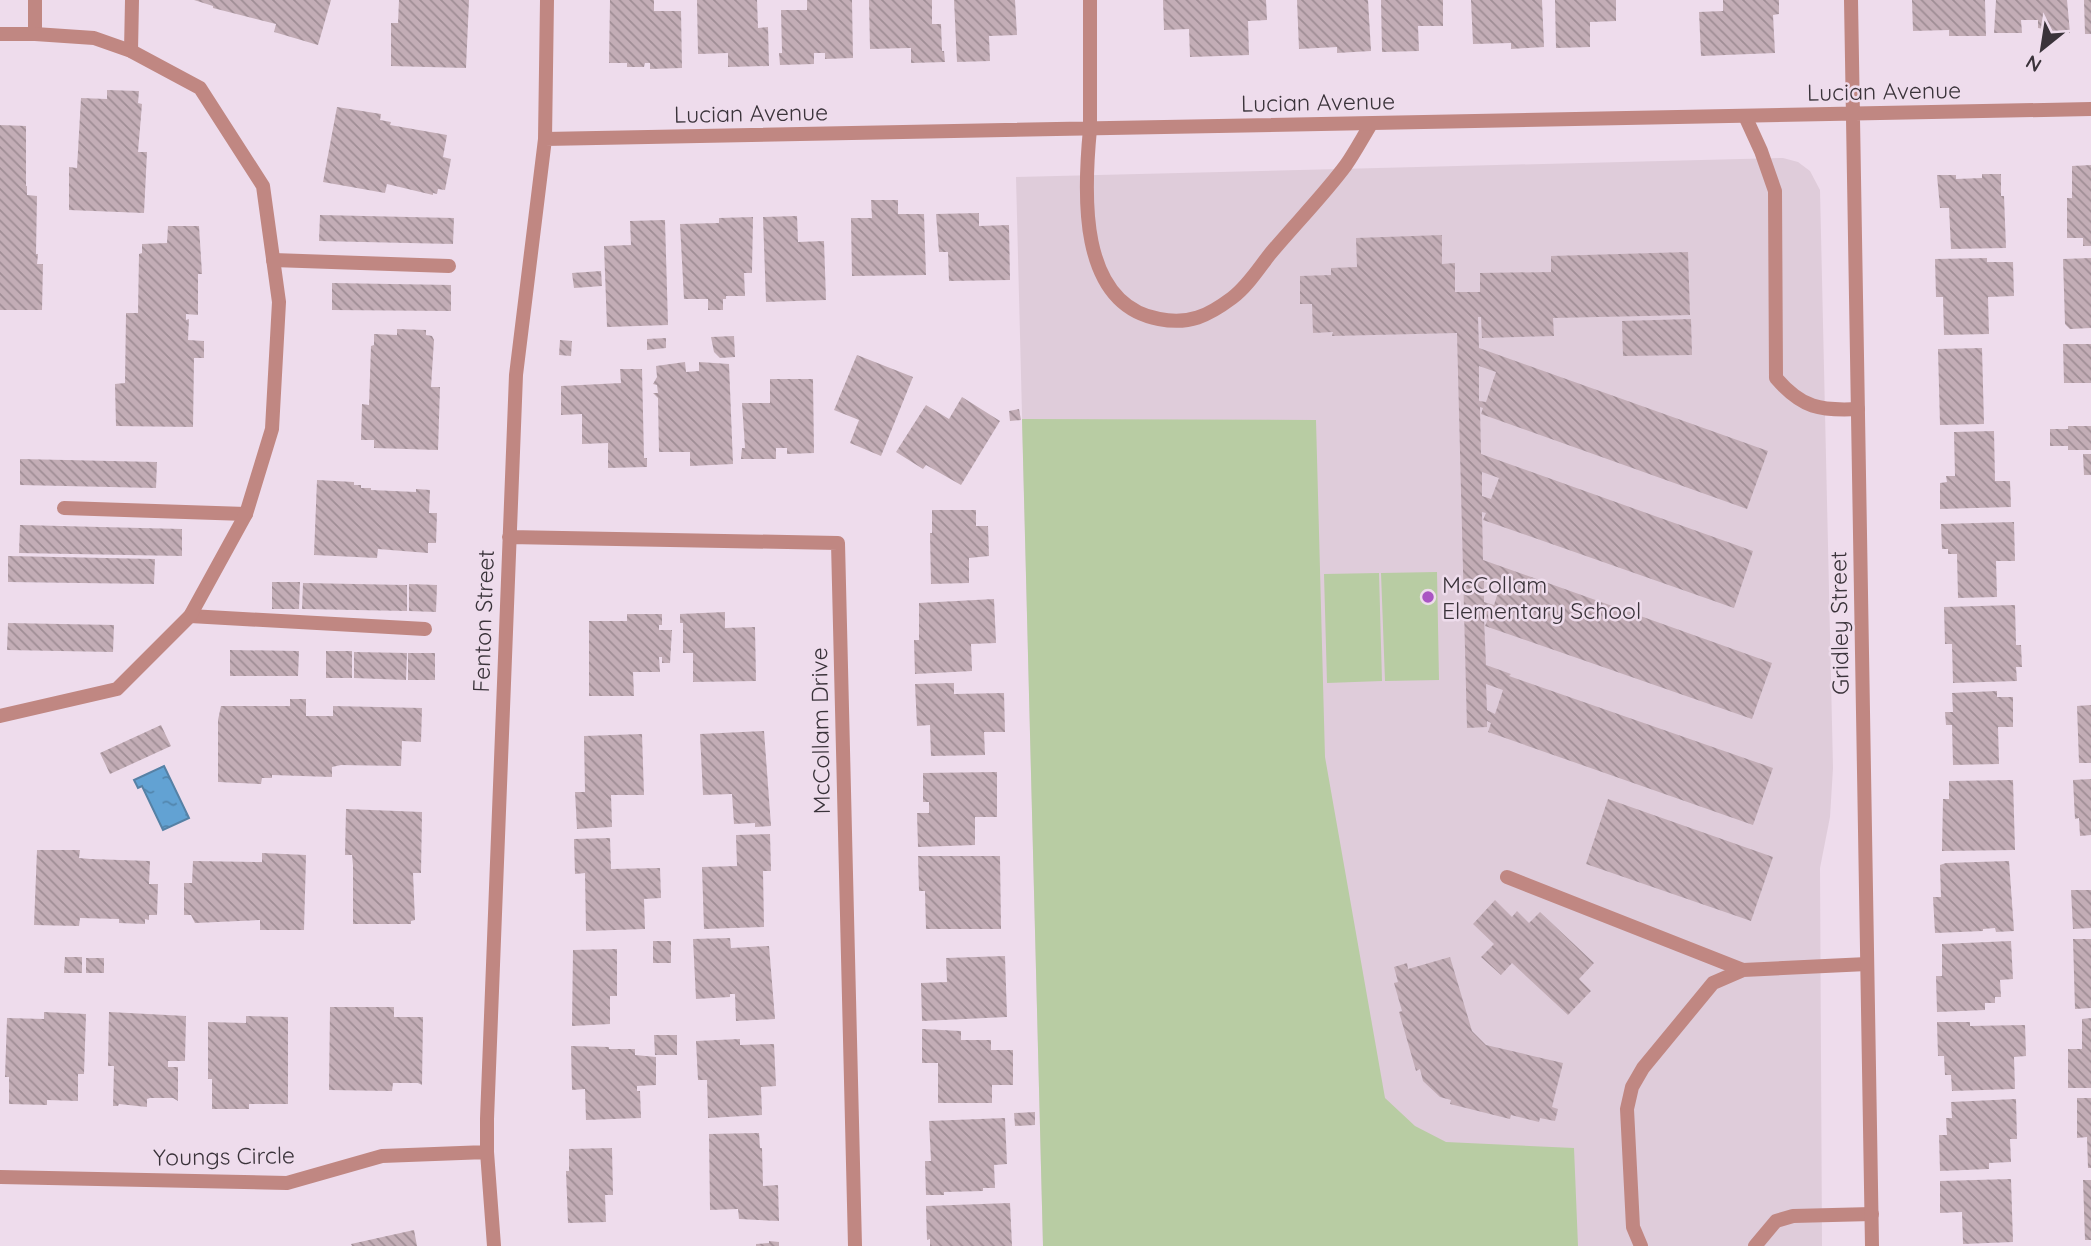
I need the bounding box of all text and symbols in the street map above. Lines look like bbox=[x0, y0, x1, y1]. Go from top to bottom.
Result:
north arrow bbox=[2007, 14, 2077, 84]
text: N bbox=[2021, 50, 2046, 78]
street label: Lucian Avenue bbox=[1807, 75, 1961, 107]
street label: Lucian Avenue bbox=[1241, 86, 1395, 118]
street label: Lucian Avenue bbox=[674, 97, 828, 129]
street label: Fenton Street bbox=[466, 549, 500, 693]
street label: Gridley Street bbox=[1823, 551, 1855, 695]
place label: McCollam Elementary School bbox=[1442, 570, 1641, 625]
marker: McCollam Elementary School bbox=[1420, 589, 1436, 605]
street label: McCollam Drive bbox=[804, 647, 836, 815]
street label: Youngs Circle bbox=[153, 1140, 295, 1172]

